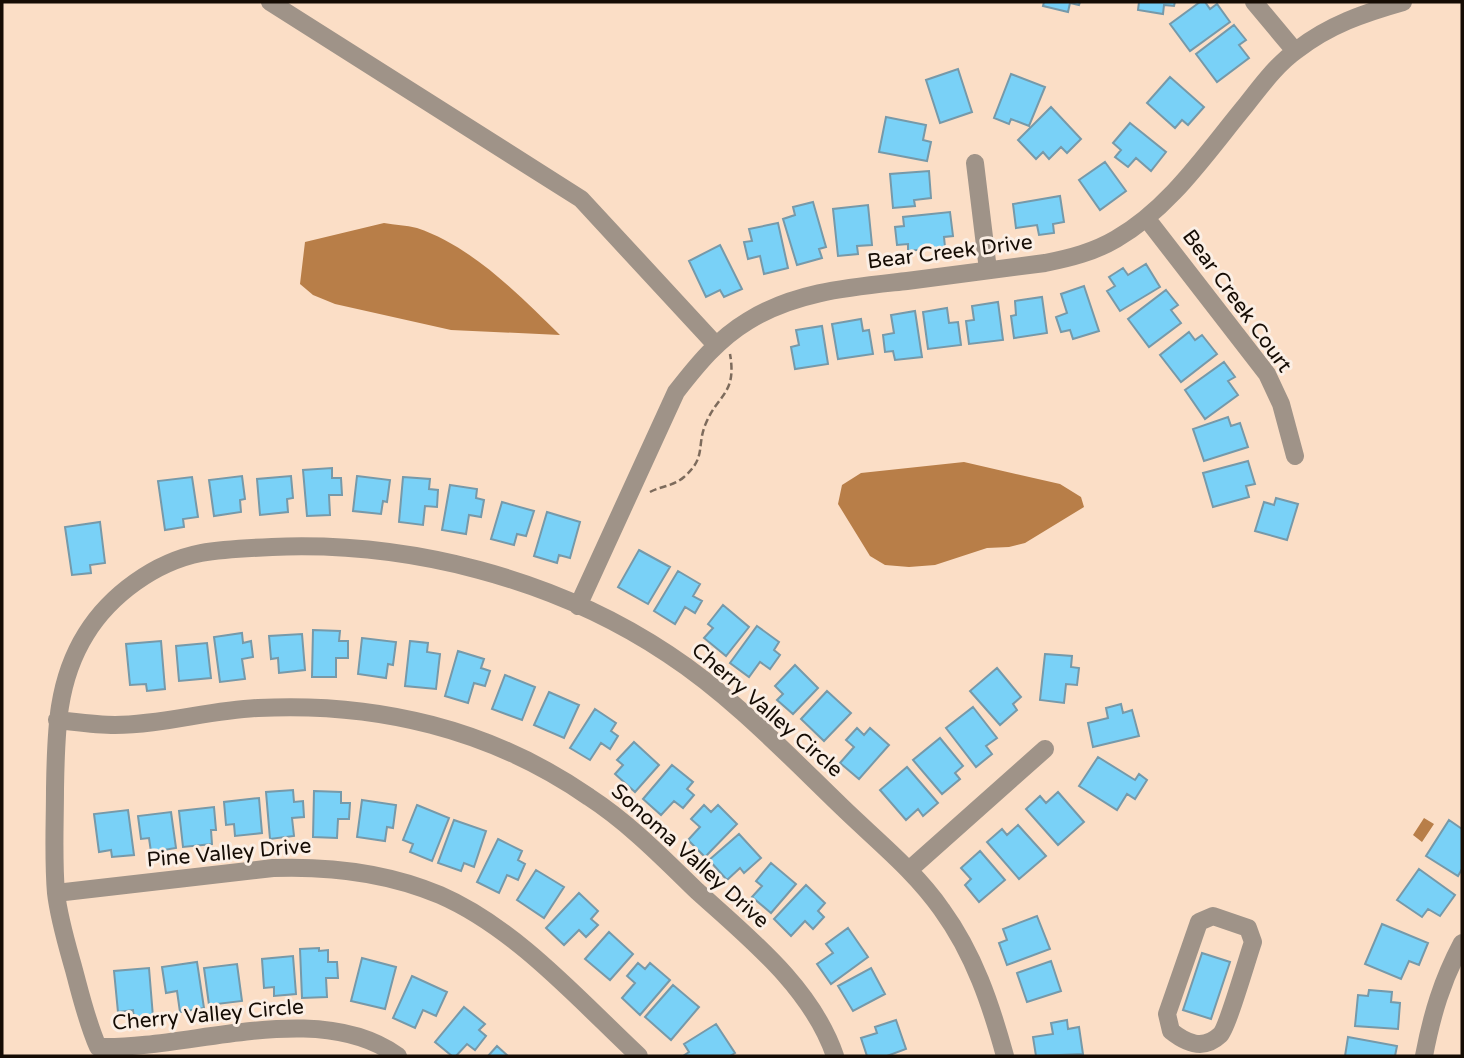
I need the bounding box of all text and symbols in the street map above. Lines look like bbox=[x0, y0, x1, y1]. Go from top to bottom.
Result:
street label: Bear Creek Court bbox=[1177, 225, 1297, 377]
street label: Bear Creek Drive bbox=[866, 229, 1034, 275]
street label: Cherry Valley Circle bbox=[686, 638, 848, 783]
street label: Sonoma Valley Drive bbox=[606, 779, 774, 934]
street label: Pine Valley Drive bbox=[146, 833, 312, 873]
street label: Cherry Valley Circle bbox=[111, 994, 305, 1036]

